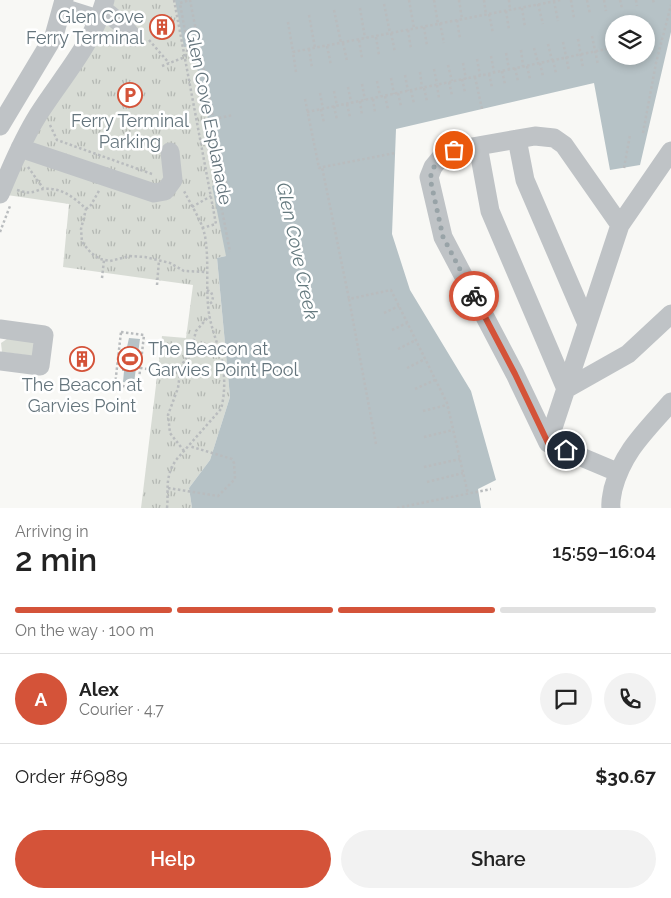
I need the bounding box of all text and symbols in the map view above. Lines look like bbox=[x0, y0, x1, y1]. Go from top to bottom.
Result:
place label: Glen Cove Ferry Terminal bbox=[26, 6, 144, 48]
building icon: Glen Cove Ferry Terminal bbox=[149, 14, 175, 40]
map controls bbox=[605, 15, 655, 65]
button: layers bbox=[605, 15, 655, 65]
street label: Glen Cove Esplanade bbox=[182, 27, 237, 207]
parking icon: Ferry Terminal Parking bbox=[117, 82, 143, 108]
place label: Ferry Terminal Parking bbox=[71, 110, 189, 152]
pin bbox=[433, 129, 475, 171]
icon: bag bbox=[440, 136, 468, 164]
water label: Glen Cove Creek bbox=[273, 180, 323, 322]
courier bbox=[449, 271, 499, 321]
icon: bike bbox=[460, 282, 488, 310]
place label: The Beacon at Garvies Point Pool bbox=[148, 338, 299, 380]
building icon: The Beacon at Garvies Point bbox=[69, 346, 95, 372]
sports icon: The Beacon at Garvies Point Pool bbox=[117, 346, 143, 372]
place label: The Beacon at Garvies Point bbox=[22, 374, 142, 416]
pin bbox=[545, 429, 587, 471]
icon: home bbox=[552, 436, 580, 464]
text: Arriving in bbox=[15, 522, 89, 541]
text: 15:59–16:04 bbox=[552, 540, 656, 562]
text: 2 min bbox=[15, 541, 97, 578]
text: On the way · 100 m bbox=[15, 621, 154, 640]
button: chat bbox=[540, 673, 592, 725]
button: phone bbox=[604, 673, 656, 725]
text: Alex bbox=[79, 678, 119, 700]
text: A bbox=[35, 688, 47, 710]
text: Courier · 4.7 bbox=[79, 700, 164, 719]
text: Order #6989 bbox=[15, 765, 128, 787]
text: $30.67 bbox=[595, 765, 656, 787]
button: Help bbox=[15, 830, 331, 888]
button: Share bbox=[341, 830, 656, 888]

